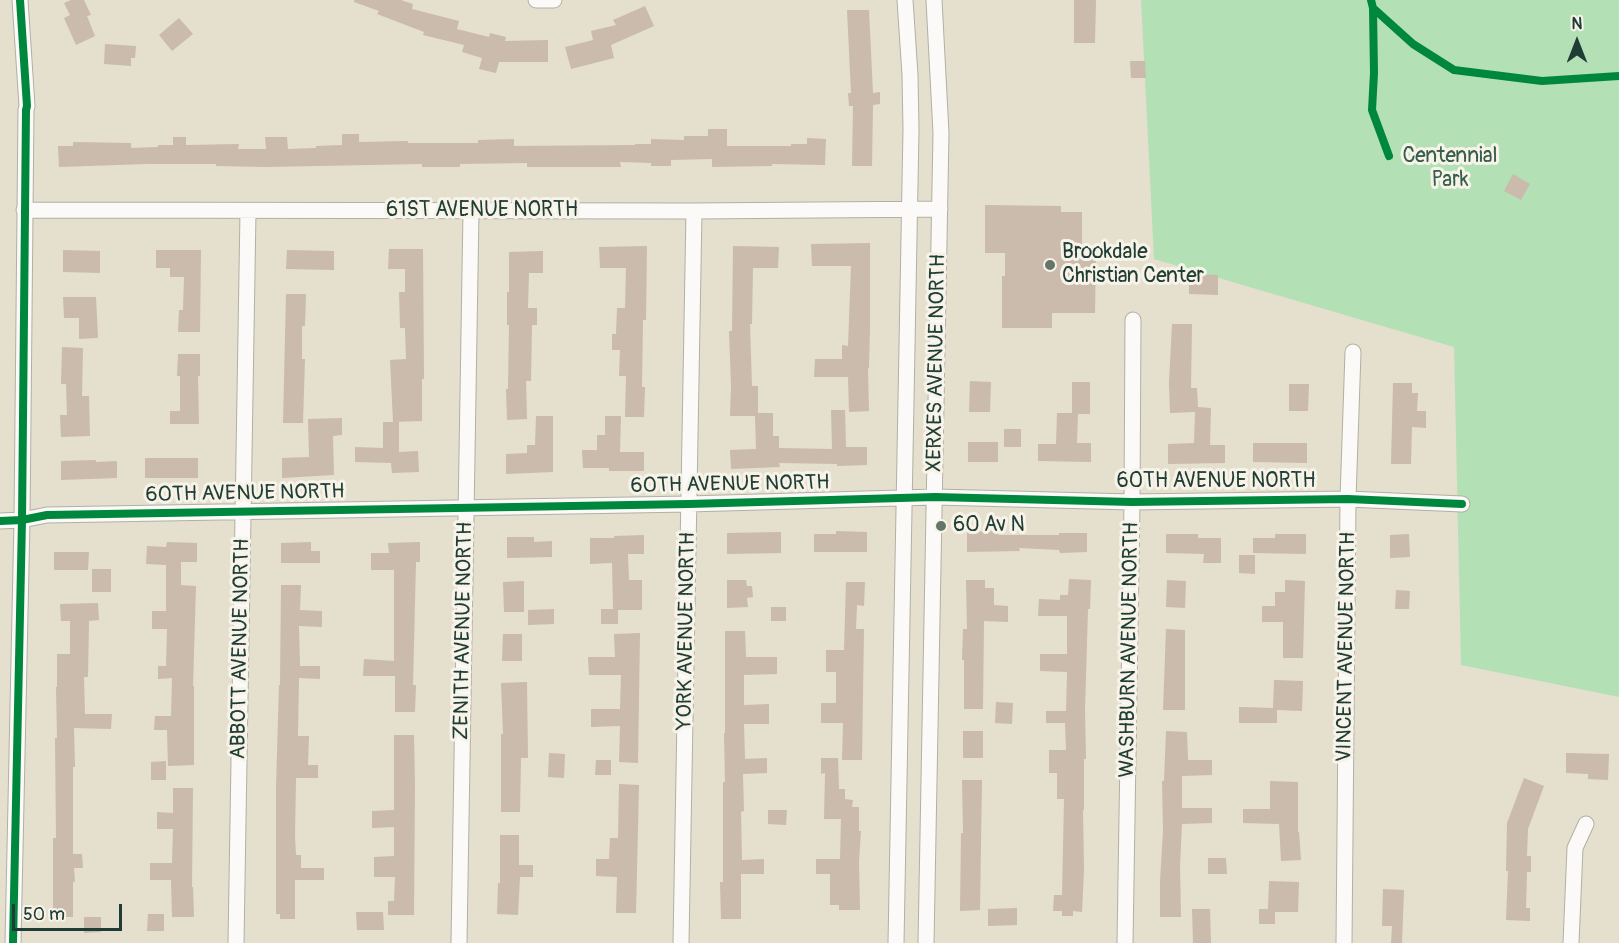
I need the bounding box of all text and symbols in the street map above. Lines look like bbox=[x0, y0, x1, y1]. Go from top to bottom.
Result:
north arrow bbox=[1547, 12, 1607, 72]
text: N bbox=[1572, 14, 1582, 34]
park label: Centennial Park bbox=[1402, 144, 1498, 194]
street label: 61ST AVENUE NORTH bbox=[386, 198, 578, 224]
place label: Brookdale Christian Center bbox=[1062, 240, 1204, 290]
street label: XERXES AVENUE NORTH bbox=[923, 254, 951, 472]
marker: Brookdale Christian Center bbox=[1043, 258, 1057, 272]
street label: 60TH AVENUE NORTH bbox=[1116, 469, 1316, 495]
street label: 60TH AVENUE NORTH bbox=[630, 471, 830, 499]
street label: 60TH AVENUE NORTH bbox=[145, 480, 345, 508]
place label: 60 Av N bbox=[953, 513, 1025, 539]
marker: 60 Av N bbox=[934, 519, 948, 533]
street label: ZENITH AVENUE NORTH bbox=[449, 522, 479, 740]
street label: WASHBURN AVENUE NORTH bbox=[1115, 522, 1145, 778]
street label: YORK AVENUE NORTH bbox=[673, 532, 701, 730]
street label: VINCENT AVENUE NORTH bbox=[1332, 532, 1362, 762]
street label: ABBOTT AVENUE NORTH bbox=[226, 538, 256, 760]
scale bar bbox=[15, 892, 124, 930]
text: 50 m bbox=[23, 903, 65, 926]

